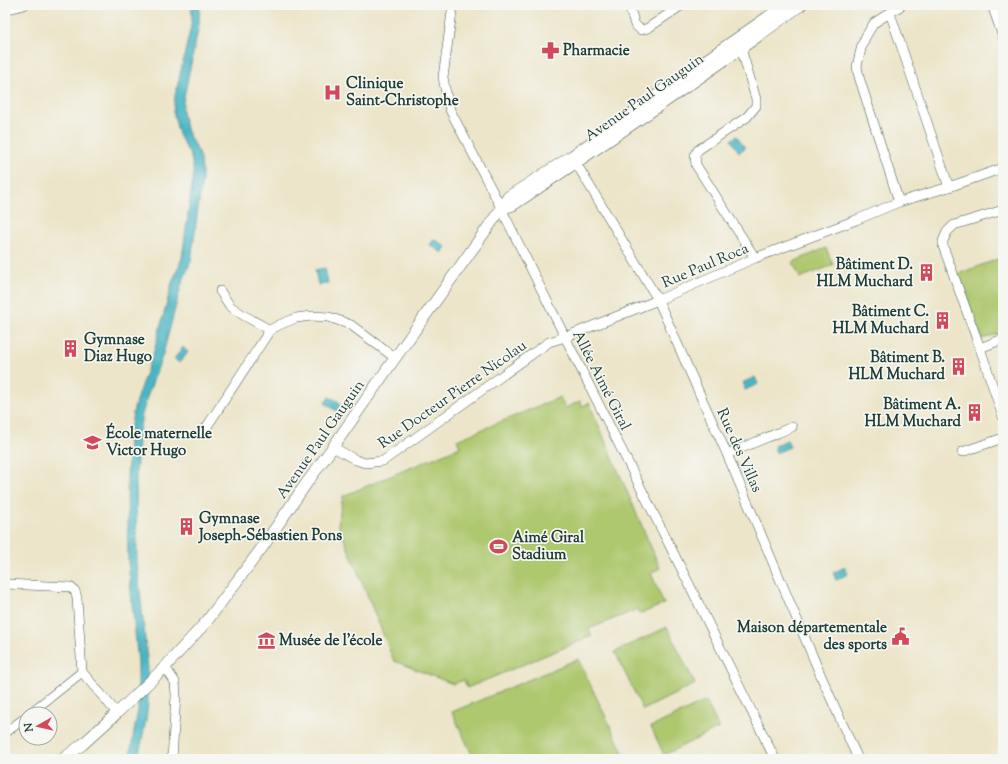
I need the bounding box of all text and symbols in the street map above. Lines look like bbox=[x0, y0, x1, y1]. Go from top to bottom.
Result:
pharmacy icon: Pharmacie bbox=[540, 40, 560, 60]
place label: Pharmacie bbox=[563, 41, 630, 62]
street label: Avenue Paul Gauguin bbox=[581, 49, 709, 147]
place label: Clinique Saint-Christophe bbox=[346, 74, 459, 112]
hospital icon: Clinique Saint-Christophe bbox=[323, 82, 343, 102]
street label: Rue Paul Roca bbox=[659, 239, 752, 294]
place label: Bâtiment D. HLM Muchard bbox=[817, 255, 914, 293]
building icon: Bâtiment D. HLM Muchard bbox=[916, 263, 936, 283]
place label: Bâtiment C. HLM Muchard bbox=[833, 302, 930, 340]
building icon: Bâtiment C. HLM Muchard bbox=[932, 310, 952, 330]
street label: Allée Aimé Giral bbox=[566, 327, 635, 434]
place label: Gymnase Diaz Hugo bbox=[84, 330, 152, 368]
street label: Rue Docteur Pierre Nicolau bbox=[374, 336, 532, 455]
building icon: Gymnase Diaz Hugo bbox=[61, 338, 81, 358]
place label: Bâtiment B. HLM Muchard bbox=[849, 348, 946, 386]
building icon: Bâtiment B. HLM Muchard bbox=[948, 356, 968, 376]
street label: Avenue Paul Gauguin bbox=[272, 376, 370, 504]
place label: Bâtiment A. HLM Muchard bbox=[865, 395, 962, 433]
building icon: Bâtiment A. HLM Muchard bbox=[964, 403, 984, 423]
street label: Rue des Villas bbox=[711, 405, 767, 496]
place label: École maternelle Victor Hugo bbox=[106, 422, 212, 462]
school or university icon: École maternelle Victor Hugo bbox=[83, 432, 103, 452]
place label: Gymnase Joseph-Sébastien Pons bbox=[198, 509, 342, 547]
building icon: Gymnase Joseph-Sébastien Pons bbox=[176, 517, 196, 537]
place label: Aimé Giral Stadium bbox=[512, 528, 585, 566]
sports icon: Aimé Giral Stadium bbox=[489, 536, 509, 556]
place label: Maison départementale des sports bbox=[737, 618, 887, 656]
public building icon: Maison départementale des sports bbox=[890, 626, 910, 646]
museum icon: Musée de l'école bbox=[256, 630, 276, 650]
place label: Musée de l'école bbox=[279, 631, 382, 652]
north arrow bbox=[18, 706, 58, 746]
text: N bbox=[21, 722, 38, 734]

